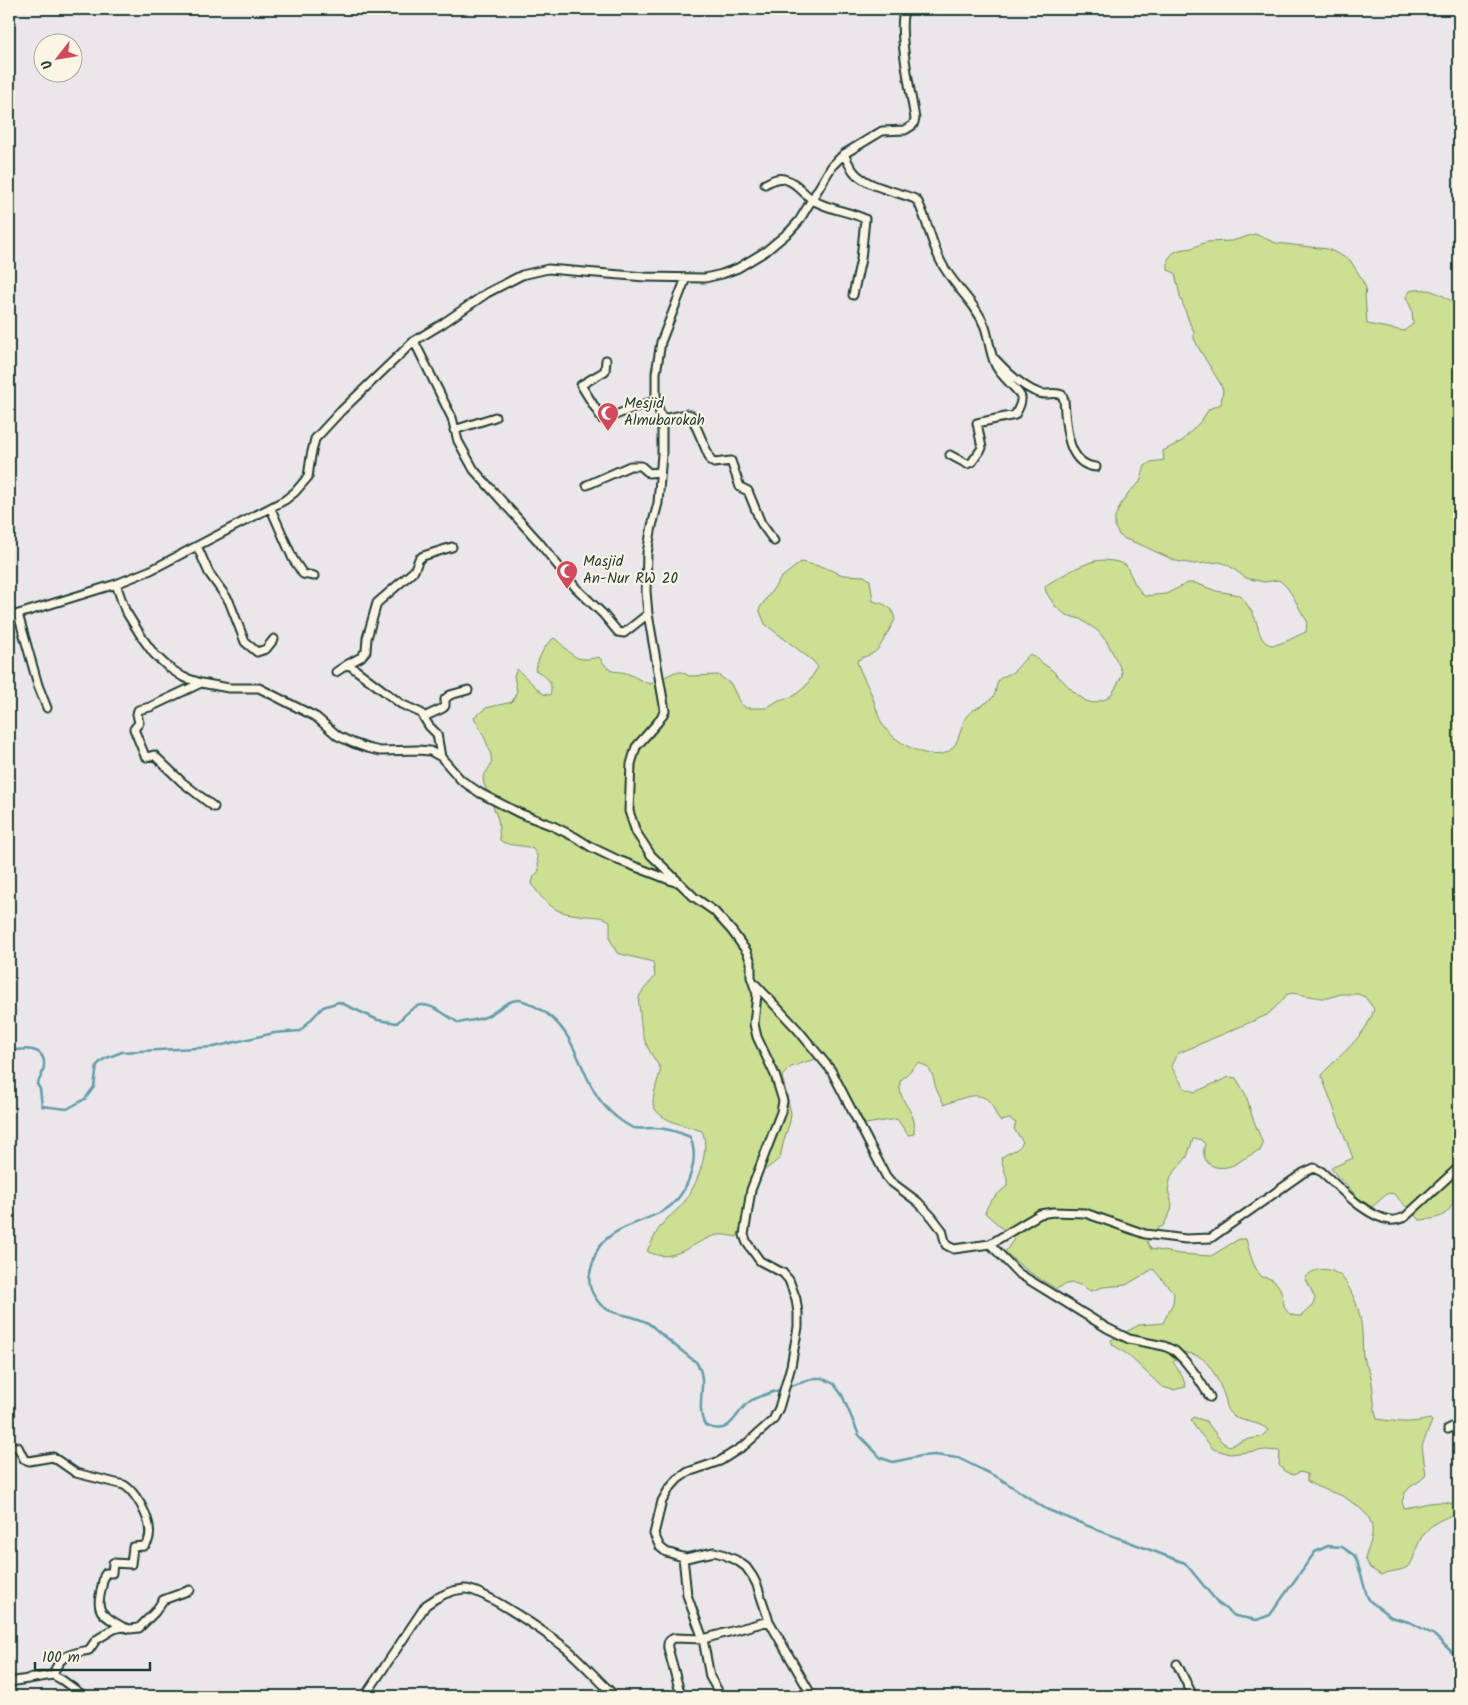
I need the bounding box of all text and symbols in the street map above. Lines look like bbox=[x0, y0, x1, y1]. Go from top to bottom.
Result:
north arrow bbox=[32, 32, 82, 82]
text: U bbox=[36, 54, 59, 73]
place label: Mesjid Almubarokah bbox=[624, 392, 705, 433]
mosque icon: Mesjid Almubarokah bbox=[596, 401, 620, 432]
place label: Masjid An-Nur RW 20 bbox=[583, 550, 679, 591]
mosque icon: Masjid An-Nur RW 20 bbox=[555, 559, 579, 590]
scale bar bbox=[35, 1640, 150, 1672]
text: 100 m bbox=[42, 1646, 80, 1670]

